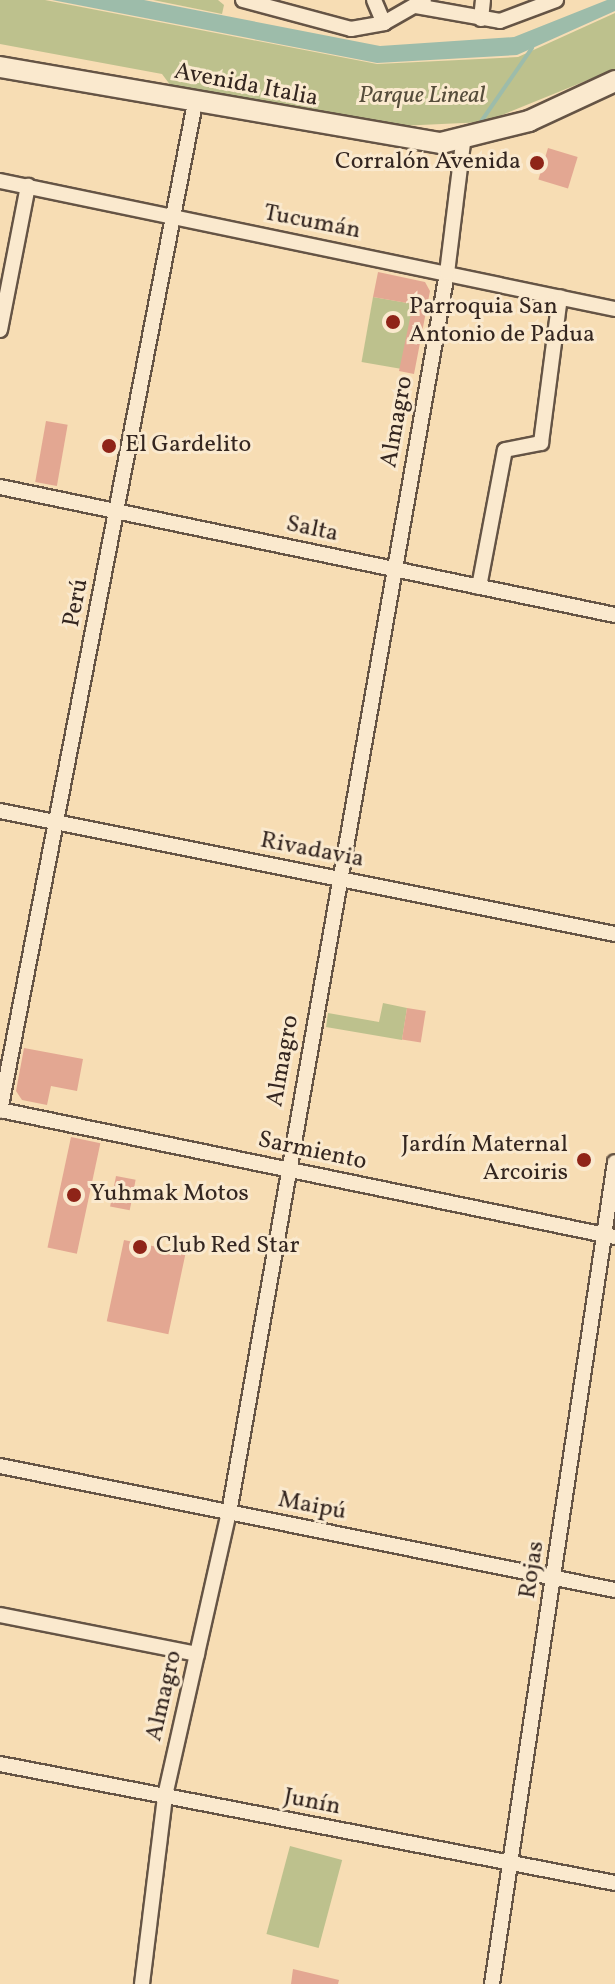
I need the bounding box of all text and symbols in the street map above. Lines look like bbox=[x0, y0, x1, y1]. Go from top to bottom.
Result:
street label: Avenida Italia bbox=[171, 58, 321, 114]
park label: Parque Lineal bbox=[358, 83, 486, 111]
place label: Corralón Avenida bbox=[335, 149, 521, 177]
marker: Corralón Avenida bbox=[528, 154, 546, 172]
street label: Tucumán bbox=[261, 199, 363, 247]
place label: Parroquia San Antonio de Padua bbox=[409, 294, 595, 350]
marker: Parroquia San Antonio de Padua bbox=[384, 313, 402, 331]
street label: Almagro bbox=[376, 374, 420, 470]
place label: El Gardelito bbox=[125, 432, 251, 460]
marker: El Gardelito bbox=[100, 437, 118, 455]
street label: Salta bbox=[283, 510, 341, 550]
street label: Perú bbox=[58, 576, 96, 630]
street label: Rivadavia bbox=[258, 827, 366, 875]
street label: Almagro bbox=[262, 1013, 306, 1109]
street label: Sarmiento bbox=[255, 1126, 369, 1178]
place label: Jardín Maternal Arcoiris bbox=[401, 1132, 568, 1188]
marker: Jardín Maternal Arcoiris bbox=[575, 1151, 593, 1169]
place label: Yuhmak Motos bbox=[90, 1181, 249, 1209]
marker: Yuhmak Motos bbox=[65, 1186, 83, 1204]
place label: Club Red Star bbox=[156, 1233, 300, 1261]
marker: Club Red Star bbox=[131, 1238, 149, 1256]
street label: Maipú bbox=[275, 1486, 349, 1528]
street label: Rojas bbox=[514, 1539, 552, 1601]
street label: Almagro bbox=[141, 1648, 189, 1744]
street label: Junín bbox=[281, 1783, 343, 1823]

